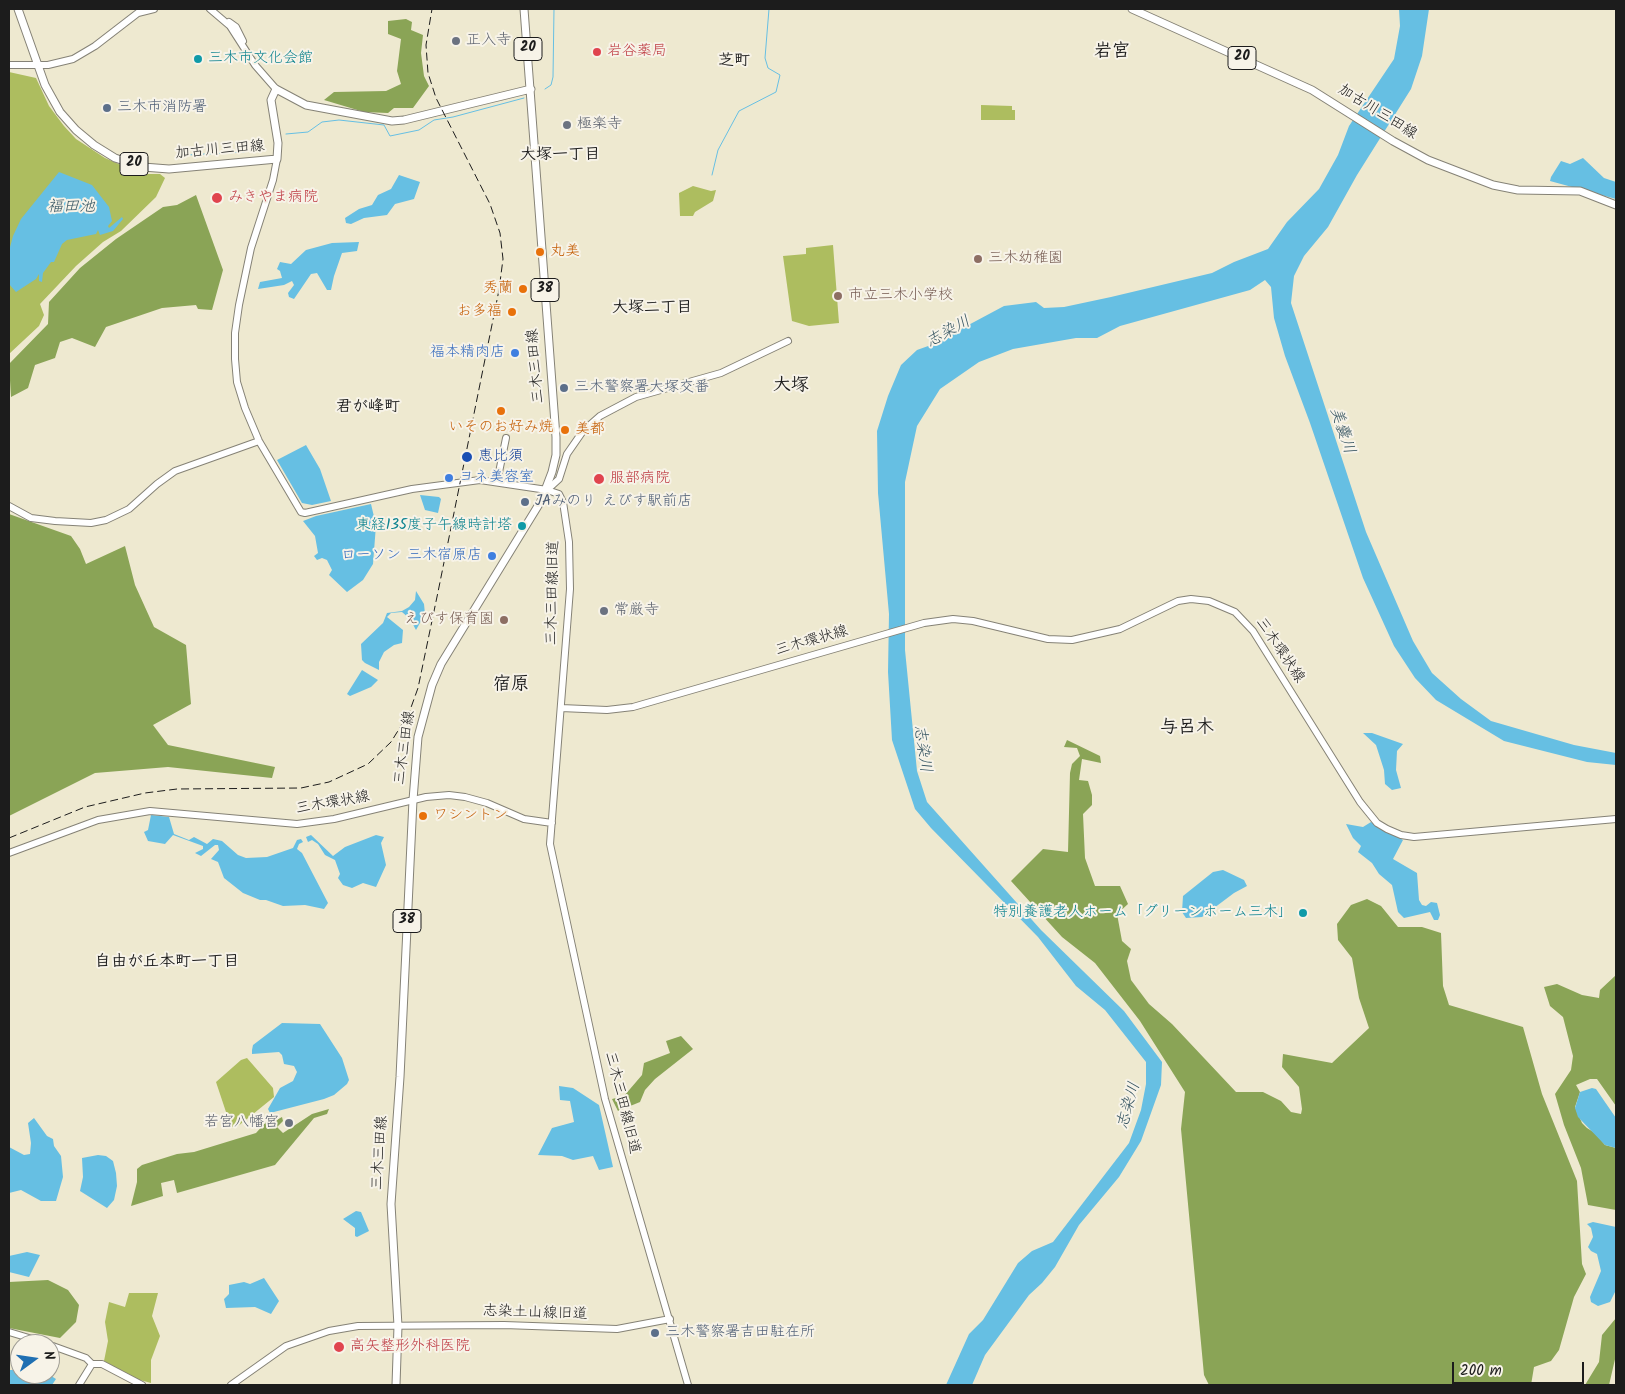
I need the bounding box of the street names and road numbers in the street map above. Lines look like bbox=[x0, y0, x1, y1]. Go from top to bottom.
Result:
road number: 20 bbox=[514, 38, 542, 61]
road number: 20 bbox=[1228, 46, 1256, 70]
street label: 加古川三田線 bbox=[1334, 82, 1420, 144]
street label: 加古川三田線 bbox=[174, 138, 266, 164]
road number: 20 bbox=[120, 152, 148, 175]
road number: 38 bbox=[531, 278, 559, 302]
street label: 三木三田線 bbox=[525, 328, 549, 404]
street label: 三木三田線旧道 bbox=[544, 540, 564, 646]
street label: 三木環状線 bbox=[1251, 615, 1307, 687]
street label: 三木環状線 bbox=[773, 623, 851, 661]
street label: 三木三田線 bbox=[392, 710, 420, 786]
street label: 三木環状線 bbox=[295, 789, 371, 819]
road number: 38 bbox=[393, 909, 421, 932]
street label: 三木三田線旧道 bbox=[600, 1050, 642, 1156]
street label: 三木三田線 bbox=[369, 1115, 393, 1191]
street label: 志染土山線旧道 bbox=[482, 1303, 588, 1325]

